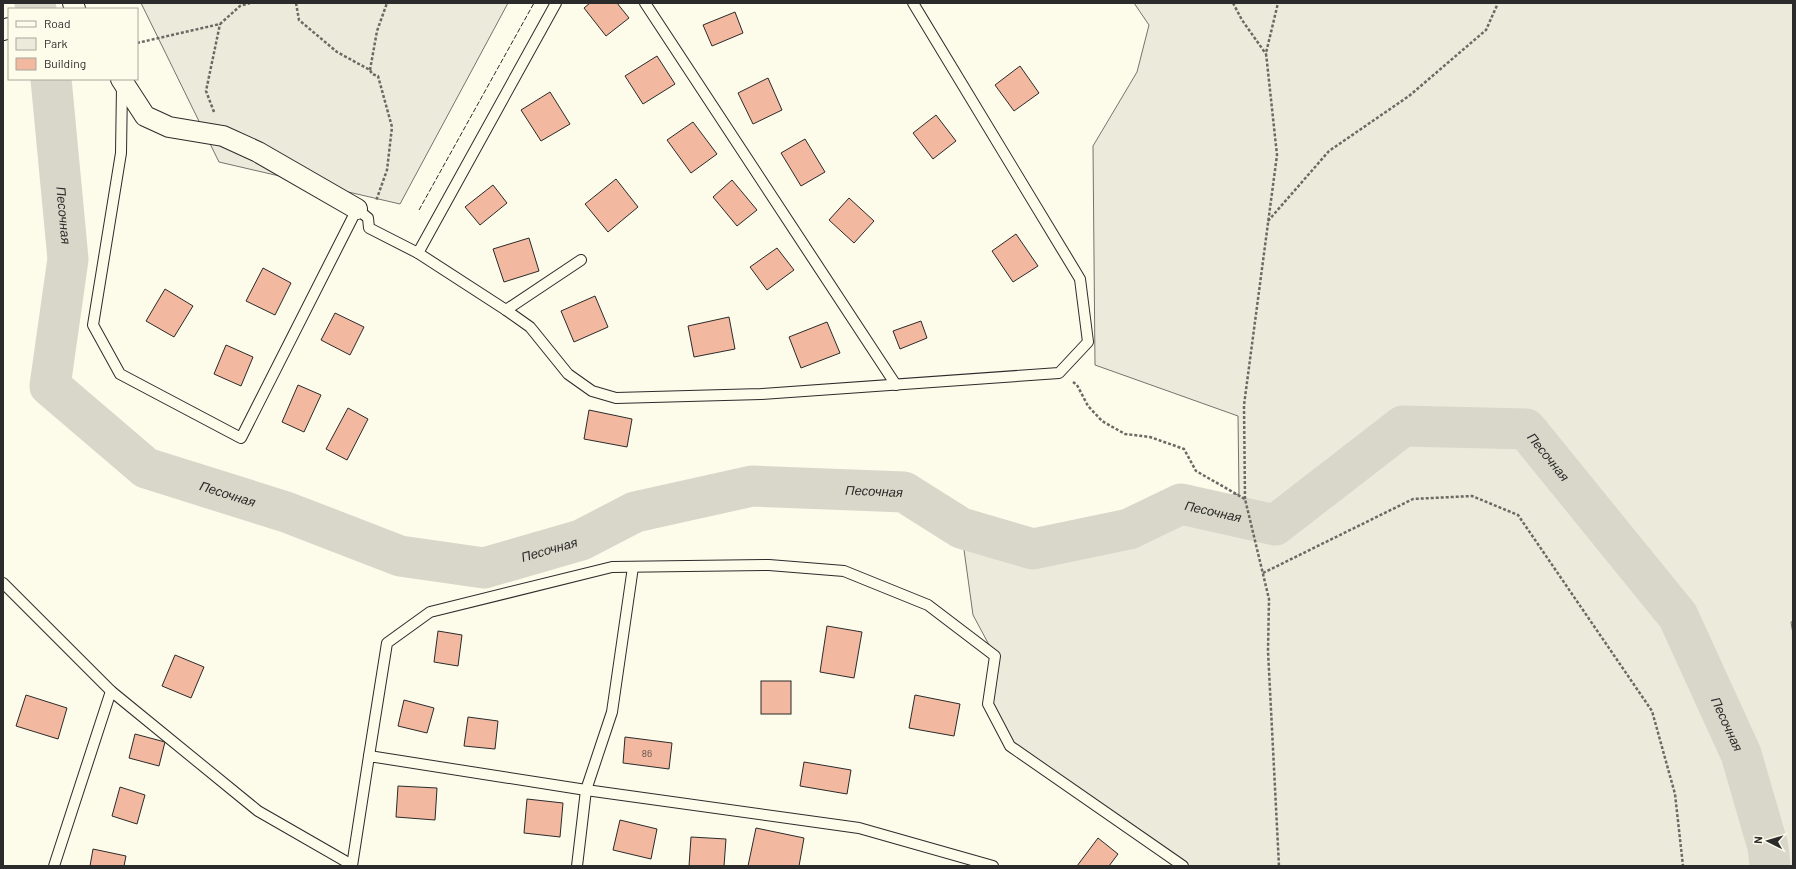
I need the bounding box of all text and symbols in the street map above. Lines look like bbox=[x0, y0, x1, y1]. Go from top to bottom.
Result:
legend bbox=[8, 8, 138, 80]
text: Road bbox=[44, 16, 71, 30]
text: Park bbox=[44, 36, 68, 50]
text: Building bbox=[44, 56, 86, 70]
water label: Песочная bbox=[53, 186, 75, 245]
water label: Песочная bbox=[1524, 429, 1573, 484]
water label: Песочная bbox=[198, 477, 258, 510]
water label: Песочная bbox=[845, 482, 903, 500]
water label: Песочная bbox=[1183, 497, 1243, 525]
water label: Песочная bbox=[519, 533, 579, 565]
water label: Песочная bbox=[1708, 694, 1747, 754]
house number: 86 bbox=[642, 747, 652, 759]
north arrow bbox=[1748, 821, 1788, 861]
text: N bbox=[1751, 836, 1764, 844]

